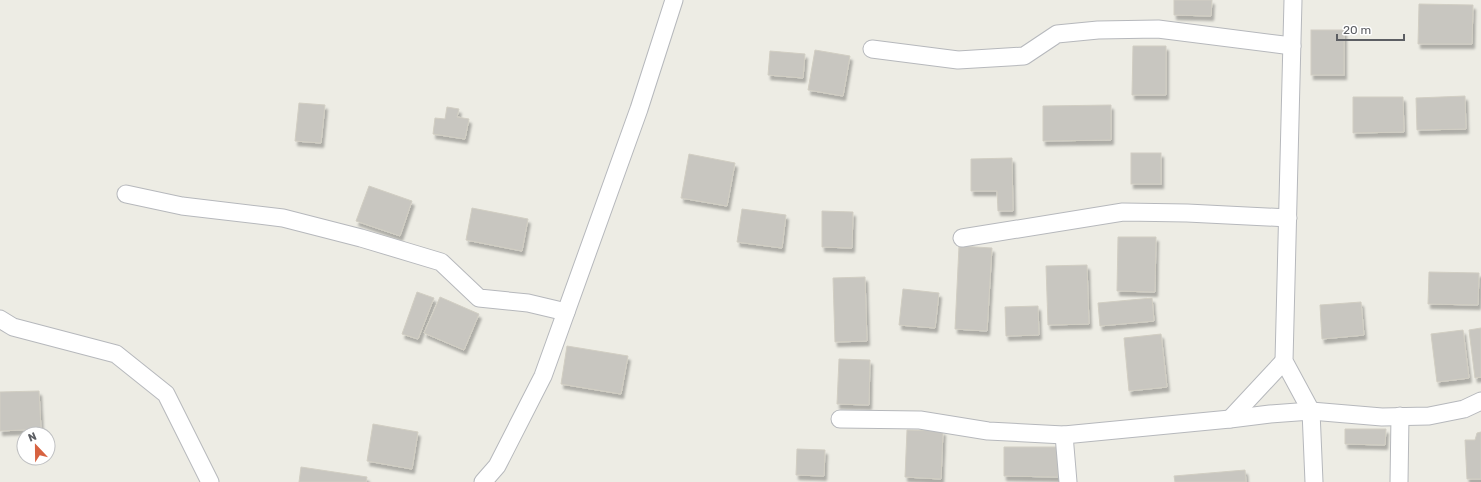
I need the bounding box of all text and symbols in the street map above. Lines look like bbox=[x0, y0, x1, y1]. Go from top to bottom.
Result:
scale bar bbox=[1337, 16, 1404, 42]
text: 20 m bbox=[1343, 23, 1371, 37]
north arrow bbox=[16, 426, 56, 466]
text: N bbox=[26, 430, 39, 445]

